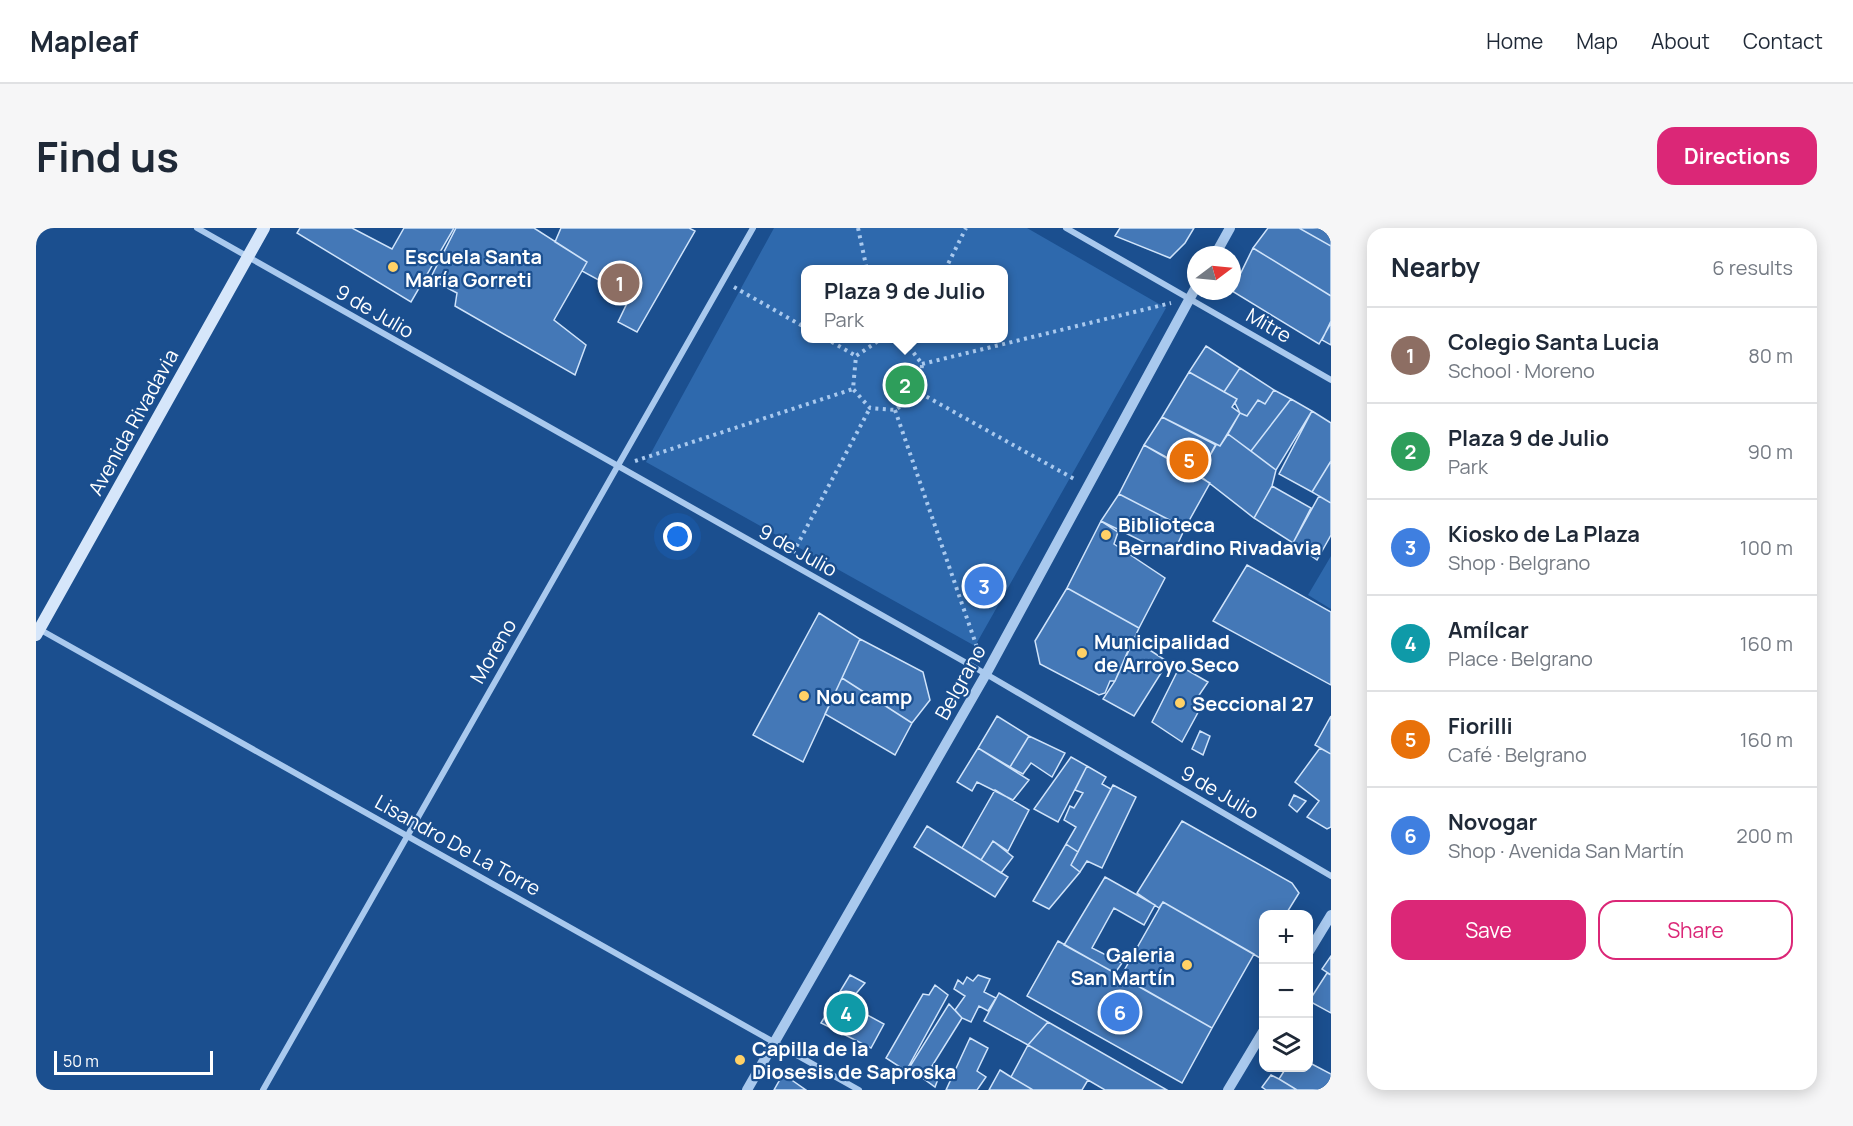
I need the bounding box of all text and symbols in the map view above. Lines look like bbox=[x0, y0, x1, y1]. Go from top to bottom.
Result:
text: Mapleaf bbox=[30, 22, 138, 60]
text: Home bbox=[1486, 27, 1543, 55]
text: Map bbox=[1576, 27, 1618, 55]
text: About bbox=[1651, 27, 1710, 55]
text: Contact bbox=[1743, 27, 1823, 55]
text: Find us bbox=[36, 127, 179, 185]
button: Directions bbox=[1657, 127, 1817, 185]
place label: Escuela Santa María Gorreti bbox=[405, 243, 542, 293]
north arrow bbox=[1187, 246, 1241, 300]
text: Nearby bbox=[1391, 249, 1480, 285]
text: 6 results bbox=[1712, 254, 1793, 281]
marker: Escuela Santa María Gorreti bbox=[386, 260, 400, 274]
pin: 1 bbox=[600, 260, 640, 306]
popup bbox=[801, 265, 1008, 343]
text: Plaza 9 de Julio bbox=[824, 276, 985, 306]
street label: 9 de Julio bbox=[331, 278, 419, 344]
street label: Mitre bbox=[1241, 301, 1297, 349]
text: Park bbox=[824, 306, 864, 333]
text: Colegio Santa Lucia bbox=[1448, 327, 1659, 357]
text: 1 bbox=[1406, 342, 1415, 369]
text: 80 m bbox=[1748, 342, 1793, 369]
street label: Avenida Rivadavia bbox=[82, 344, 184, 500]
text: School · Moreno bbox=[1448, 357, 1595, 384]
pin: 2 bbox=[886, 362, 924, 408]
text: Plaza 9 de Julio bbox=[1448, 423, 1609, 453]
pin: 5 bbox=[1170, 438, 1208, 482]
text: 2 bbox=[1405, 438, 1416, 465]
text: 90 m bbox=[1747, 438, 1793, 465]
text: Park bbox=[1448, 453, 1488, 480]
place label: Biblioteca Bernardino Rivadavia bbox=[1118, 511, 1322, 561]
street label: 9 de Julio bbox=[754, 517, 842, 583]
text: Kiosko de La Plaza bbox=[1448, 519, 1640, 549]
your location bbox=[663, 522, 692, 551]
marker: Biblioteca Bernardino Rivadavia bbox=[1099, 528, 1113, 542]
text: 3 bbox=[1405, 534, 1416, 561]
text: 100 m bbox=[1740, 534, 1793, 561]
text: Shop · Belgrano bbox=[1448, 549, 1590, 576]
pin: 3 bbox=[964, 564, 1004, 608]
street label: Moreno bbox=[464, 613, 522, 688]
text: Amílcar bbox=[1448, 615, 1529, 645]
place label: Municipalidad de Arroyo Seco bbox=[1094, 628, 1239, 678]
text: 4 bbox=[1404, 630, 1417, 657]
text: 160 m bbox=[1740, 630, 1793, 657]
street label: Belgrano bbox=[928, 639, 992, 724]
text: Place · Belgrano bbox=[1448, 645, 1593, 672]
marker: Municipalidad de Arroyo Seco bbox=[1075, 646, 1089, 660]
place label: Nou camp bbox=[816, 683, 912, 710]
marker: Nou camp bbox=[797, 689, 811, 703]
place label: Seccional 27 bbox=[1192, 690, 1314, 717]
marker: Seccional 27 bbox=[1173, 696, 1187, 710]
text: Fiorilli bbox=[1448, 711, 1513, 741]
text: 5 bbox=[1405, 726, 1416, 753]
text: 160 m bbox=[1740, 726, 1793, 753]
text: Café · Belgrano bbox=[1448, 741, 1587, 768]
street label: 9 de Julio bbox=[1176, 759, 1264, 825]
street label: Lisandro De La Torre bbox=[370, 788, 546, 902]
text: Novogar bbox=[1448, 807, 1537, 837]
text: 6 bbox=[1404, 822, 1417, 849]
text: 200 m bbox=[1736, 822, 1793, 849]
text: Shop · Avenida San Martín bbox=[1448, 837, 1684, 864]
button: Save bbox=[1391, 900, 1586, 960]
button: Share bbox=[1598, 900, 1793, 960]
map controls bbox=[1259, 910, 1313, 1072]
button: + bbox=[1259, 910, 1313, 964]
place label: Galeria San Martín bbox=[1070, 941, 1175, 991]
marker: Galeria San Martín bbox=[1180, 958, 1194, 972]
button: − bbox=[1259, 964, 1313, 1018]
pin: 4 bbox=[826, 990, 866, 1036]
pin: 6 bbox=[1100, 990, 1140, 1034]
button: layers bbox=[1259, 1018, 1313, 1072]
place label: Capilla de la Diosesis de Saproska bbox=[752, 1035, 956, 1085]
scale bar bbox=[54, 1048, 213, 1076]
text: 50 m bbox=[63, 1050, 99, 1072]
marker: Capilla de la Diosesis de Saproska bbox=[733, 1053, 747, 1067]

